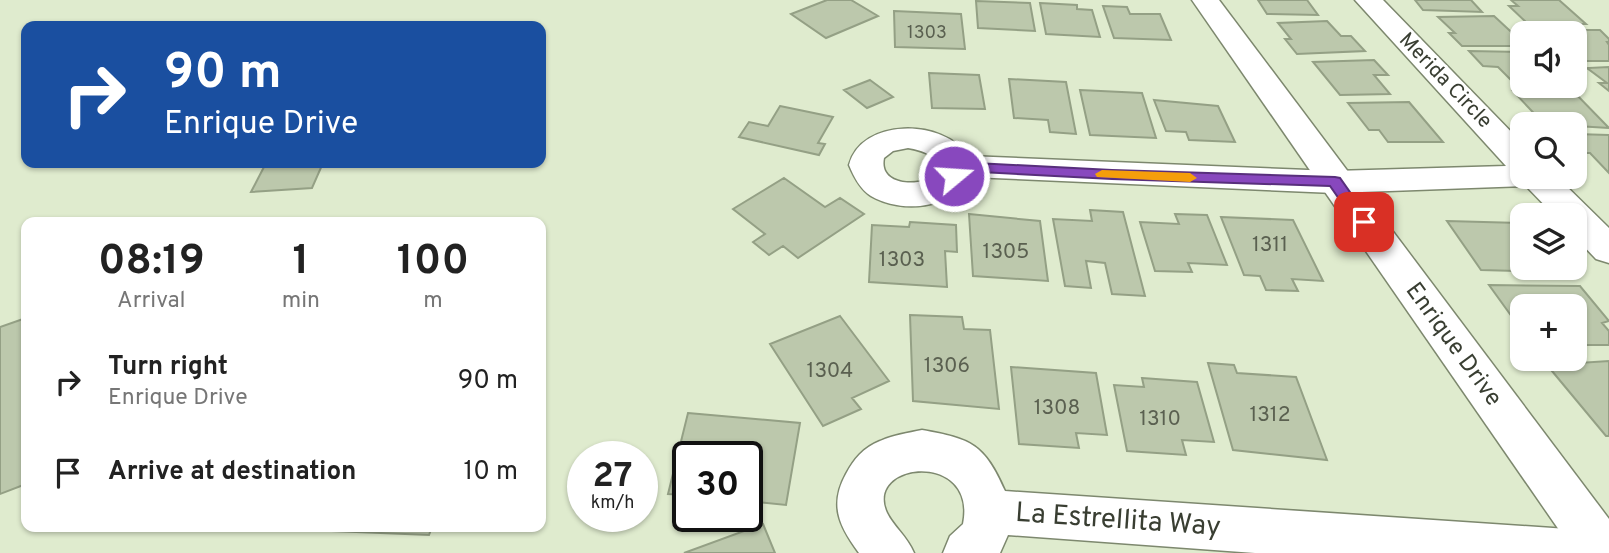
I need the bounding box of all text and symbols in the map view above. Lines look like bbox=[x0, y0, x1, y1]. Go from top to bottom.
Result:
map controls bbox=[1510, 21, 1587, 371]
button: sound bbox=[1510, 21, 1587, 98]
house number: 1303 bbox=[907, 22, 947, 45]
street label: Merida Circle bbox=[1392, 27, 1498, 135]
text: 90 m bbox=[164, 44, 282, 106]
icon: right bbox=[49, 49, 140, 140]
text: Enrique Drive bbox=[164, 105, 358, 145]
button: search bbox=[1510, 112, 1587, 189]
position arrow bbox=[917, 139, 991, 213]
pin bbox=[1334, 192, 1394, 252]
icon: arrive bbox=[1345, 203, 1383, 241]
button: layers bbox=[1510, 203, 1587, 280]
house number: 1311 bbox=[1252, 232, 1288, 259]
text: 08:19 bbox=[98, 236, 205, 289]
text: 1 bbox=[292, 236, 309, 289]
text: 100 bbox=[397, 236, 469, 289]
house number: 1305 bbox=[983, 239, 1029, 266]
house number: 1303 bbox=[879, 247, 925, 274]
street label: Enrique Drive bbox=[1398, 277, 1508, 413]
text: Arrival bbox=[117, 287, 186, 316]
text: min bbox=[282, 287, 320, 316]
text: m bbox=[423, 287, 443, 316]
button: + bbox=[1510, 294, 1587, 371]
text: Turn right bbox=[108, 351, 228, 384]
house number: 1306 bbox=[924, 353, 970, 380]
house number: 1304 bbox=[807, 358, 853, 385]
icon: right bbox=[49, 363, 87, 401]
text: 90 m bbox=[458, 365, 518, 398]
text: Enrique Drive bbox=[108, 384, 248, 413]
house number: 1308 bbox=[1034, 395, 1080, 422]
house number: 1312 bbox=[1249, 402, 1291, 429]
house number: 1310 bbox=[1139, 406, 1181, 433]
speed limit sign: 30 bbox=[672, 441, 763, 532]
icon: arrive bbox=[49, 454, 87, 492]
text: 27 bbox=[593, 455, 632, 499]
text: Arrive at destination bbox=[108, 456, 356, 489]
text: 10 m bbox=[463, 456, 518, 489]
text: km/h bbox=[591, 492, 634, 515]
street label: La Estrellita Way bbox=[1014, 496, 1222, 546]

